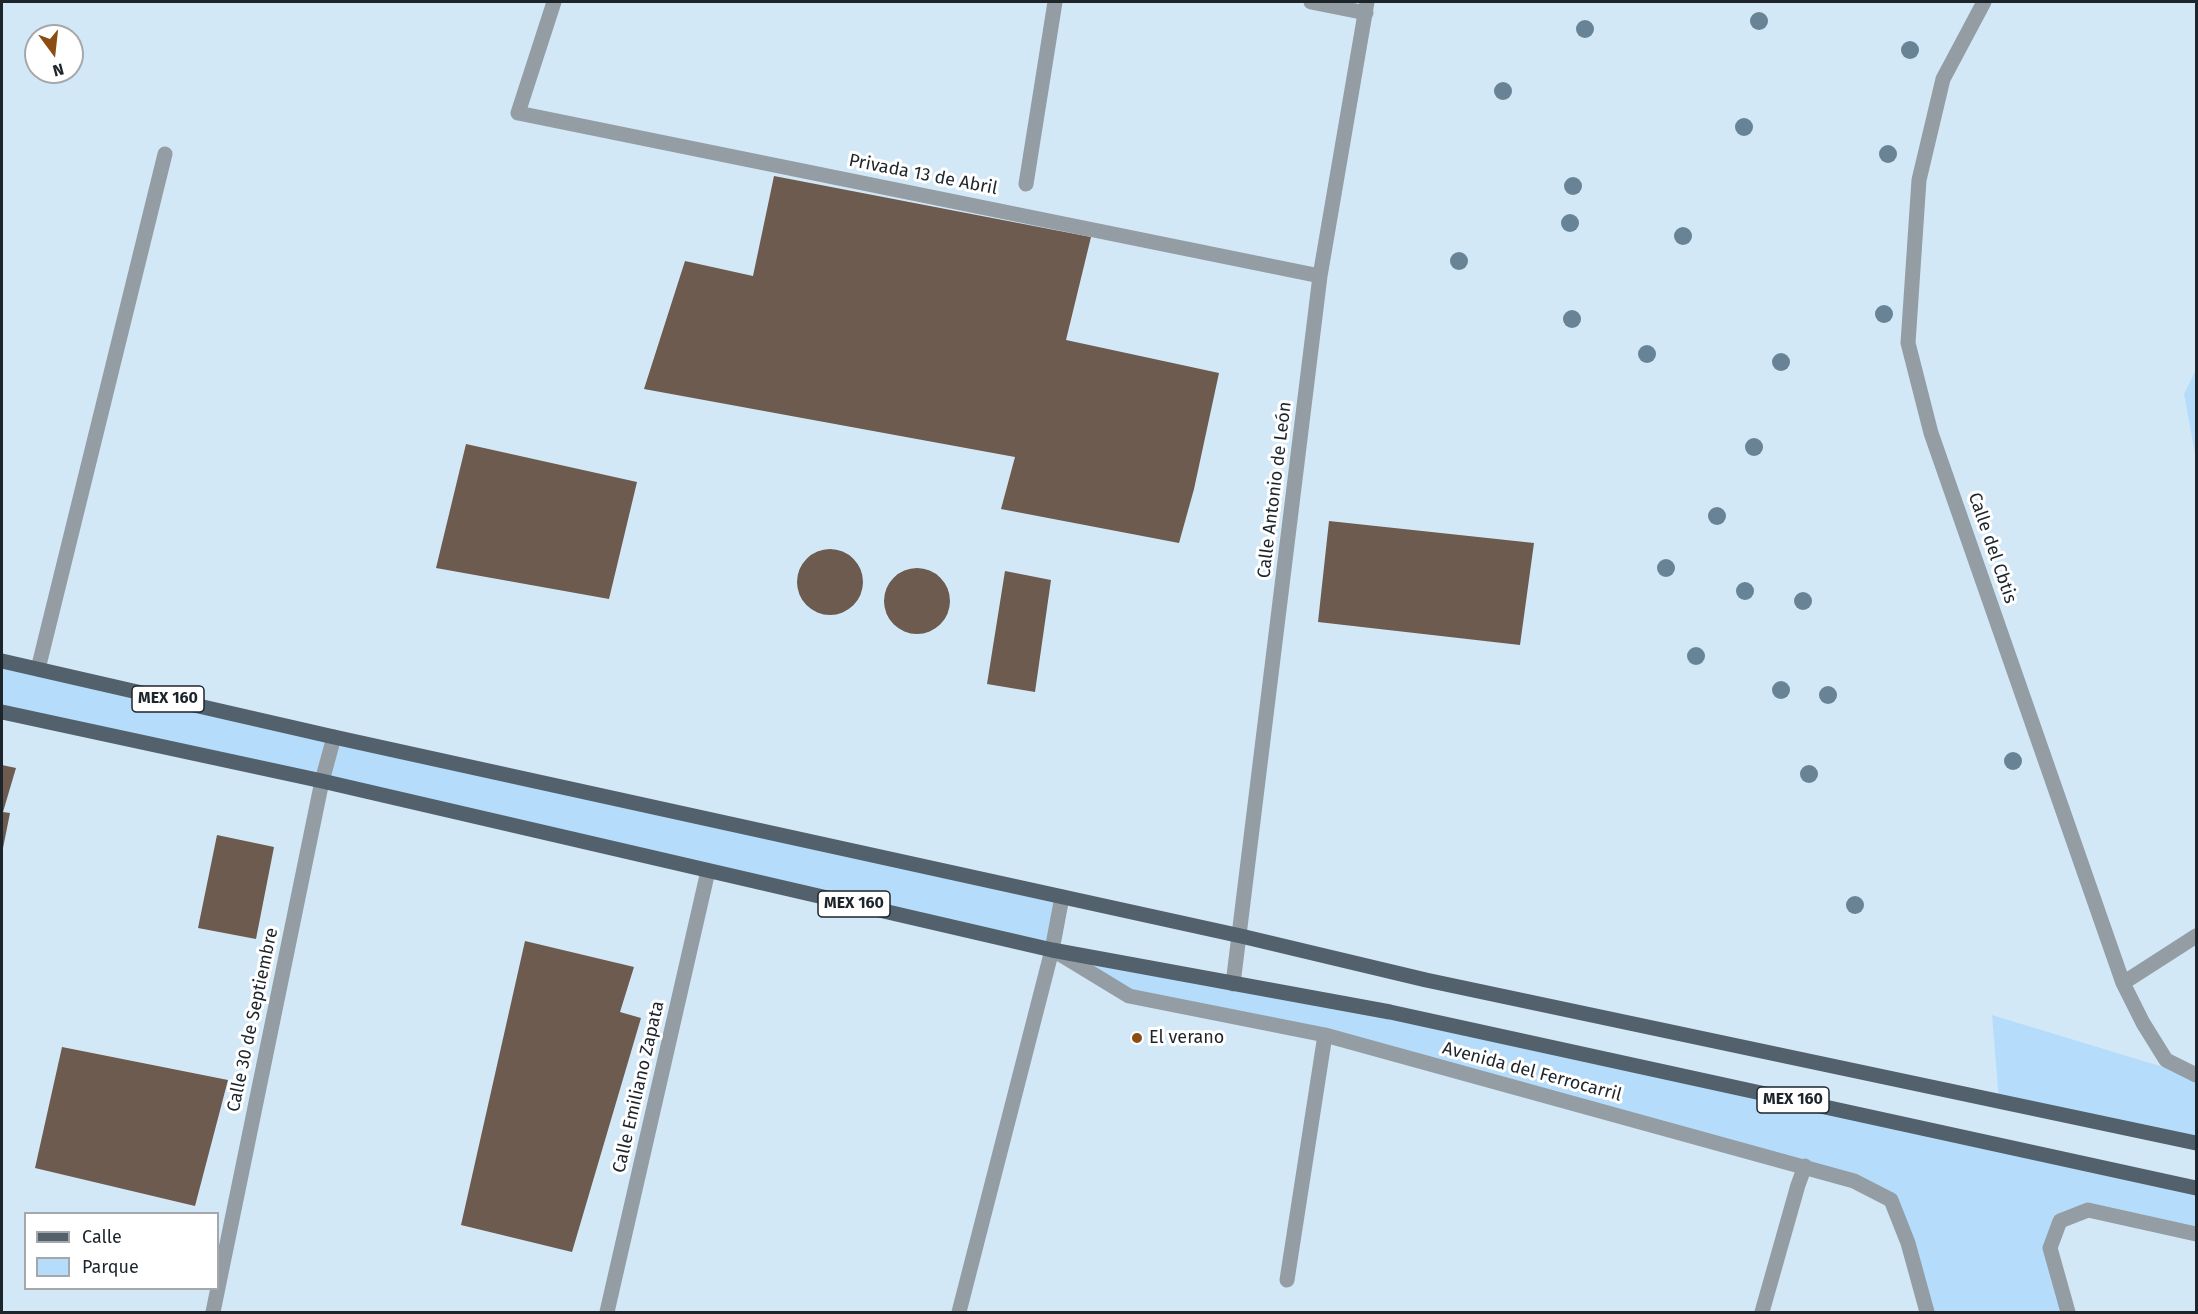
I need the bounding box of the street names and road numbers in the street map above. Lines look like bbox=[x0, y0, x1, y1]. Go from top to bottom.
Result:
street label: Privada 13 de Abril bbox=[847, 150, 999, 200]
street label: Calle Antonio de León bbox=[1253, 400, 1297, 580]
street label: Calle del Cbtis bbox=[1963, 490, 2021, 606]
road number: MEX 160 bbox=[132, 686, 204, 712]
road number: MEX 160 bbox=[818, 891, 890, 917]
street label: Calle 30 de Septiembre bbox=[223, 926, 283, 1114]
street label: Calle Emiliano Zapata bbox=[609, 999, 669, 1175]
street label: Avenida del Ferrocarril bbox=[1440, 1038, 1624, 1106]
road number: MEX 160 bbox=[1757, 1087, 1829, 1113]

